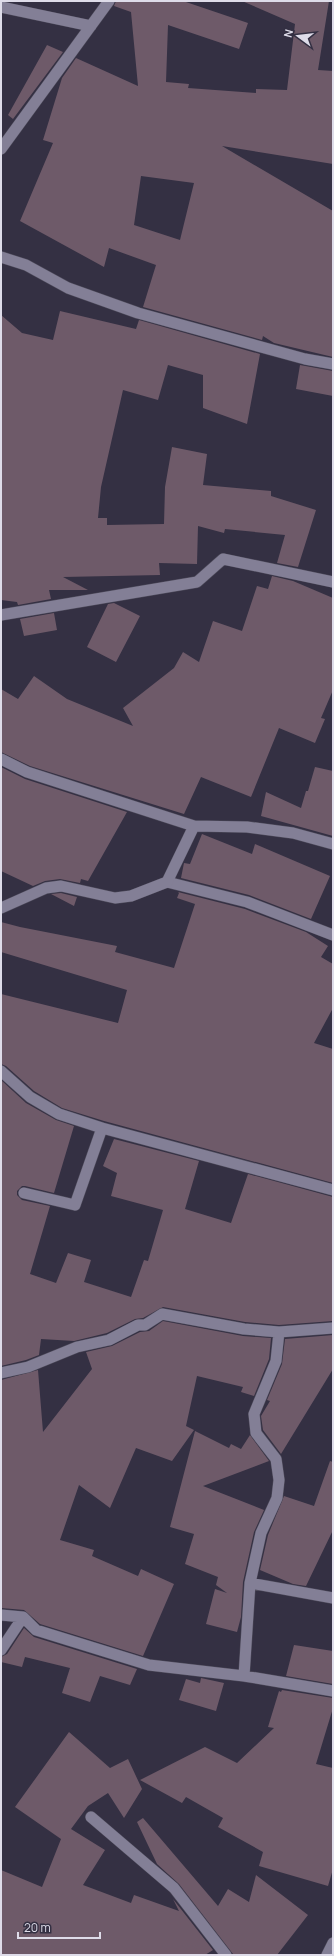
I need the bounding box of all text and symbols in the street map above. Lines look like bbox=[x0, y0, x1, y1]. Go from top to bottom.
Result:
north arrow bbox=[278, 16, 318, 56]
text: N bbox=[280, 27, 296, 39]
scale bar bbox=[18, 1914, 100, 1940]
text: 20 m bbox=[24, 1919, 51, 1936]

